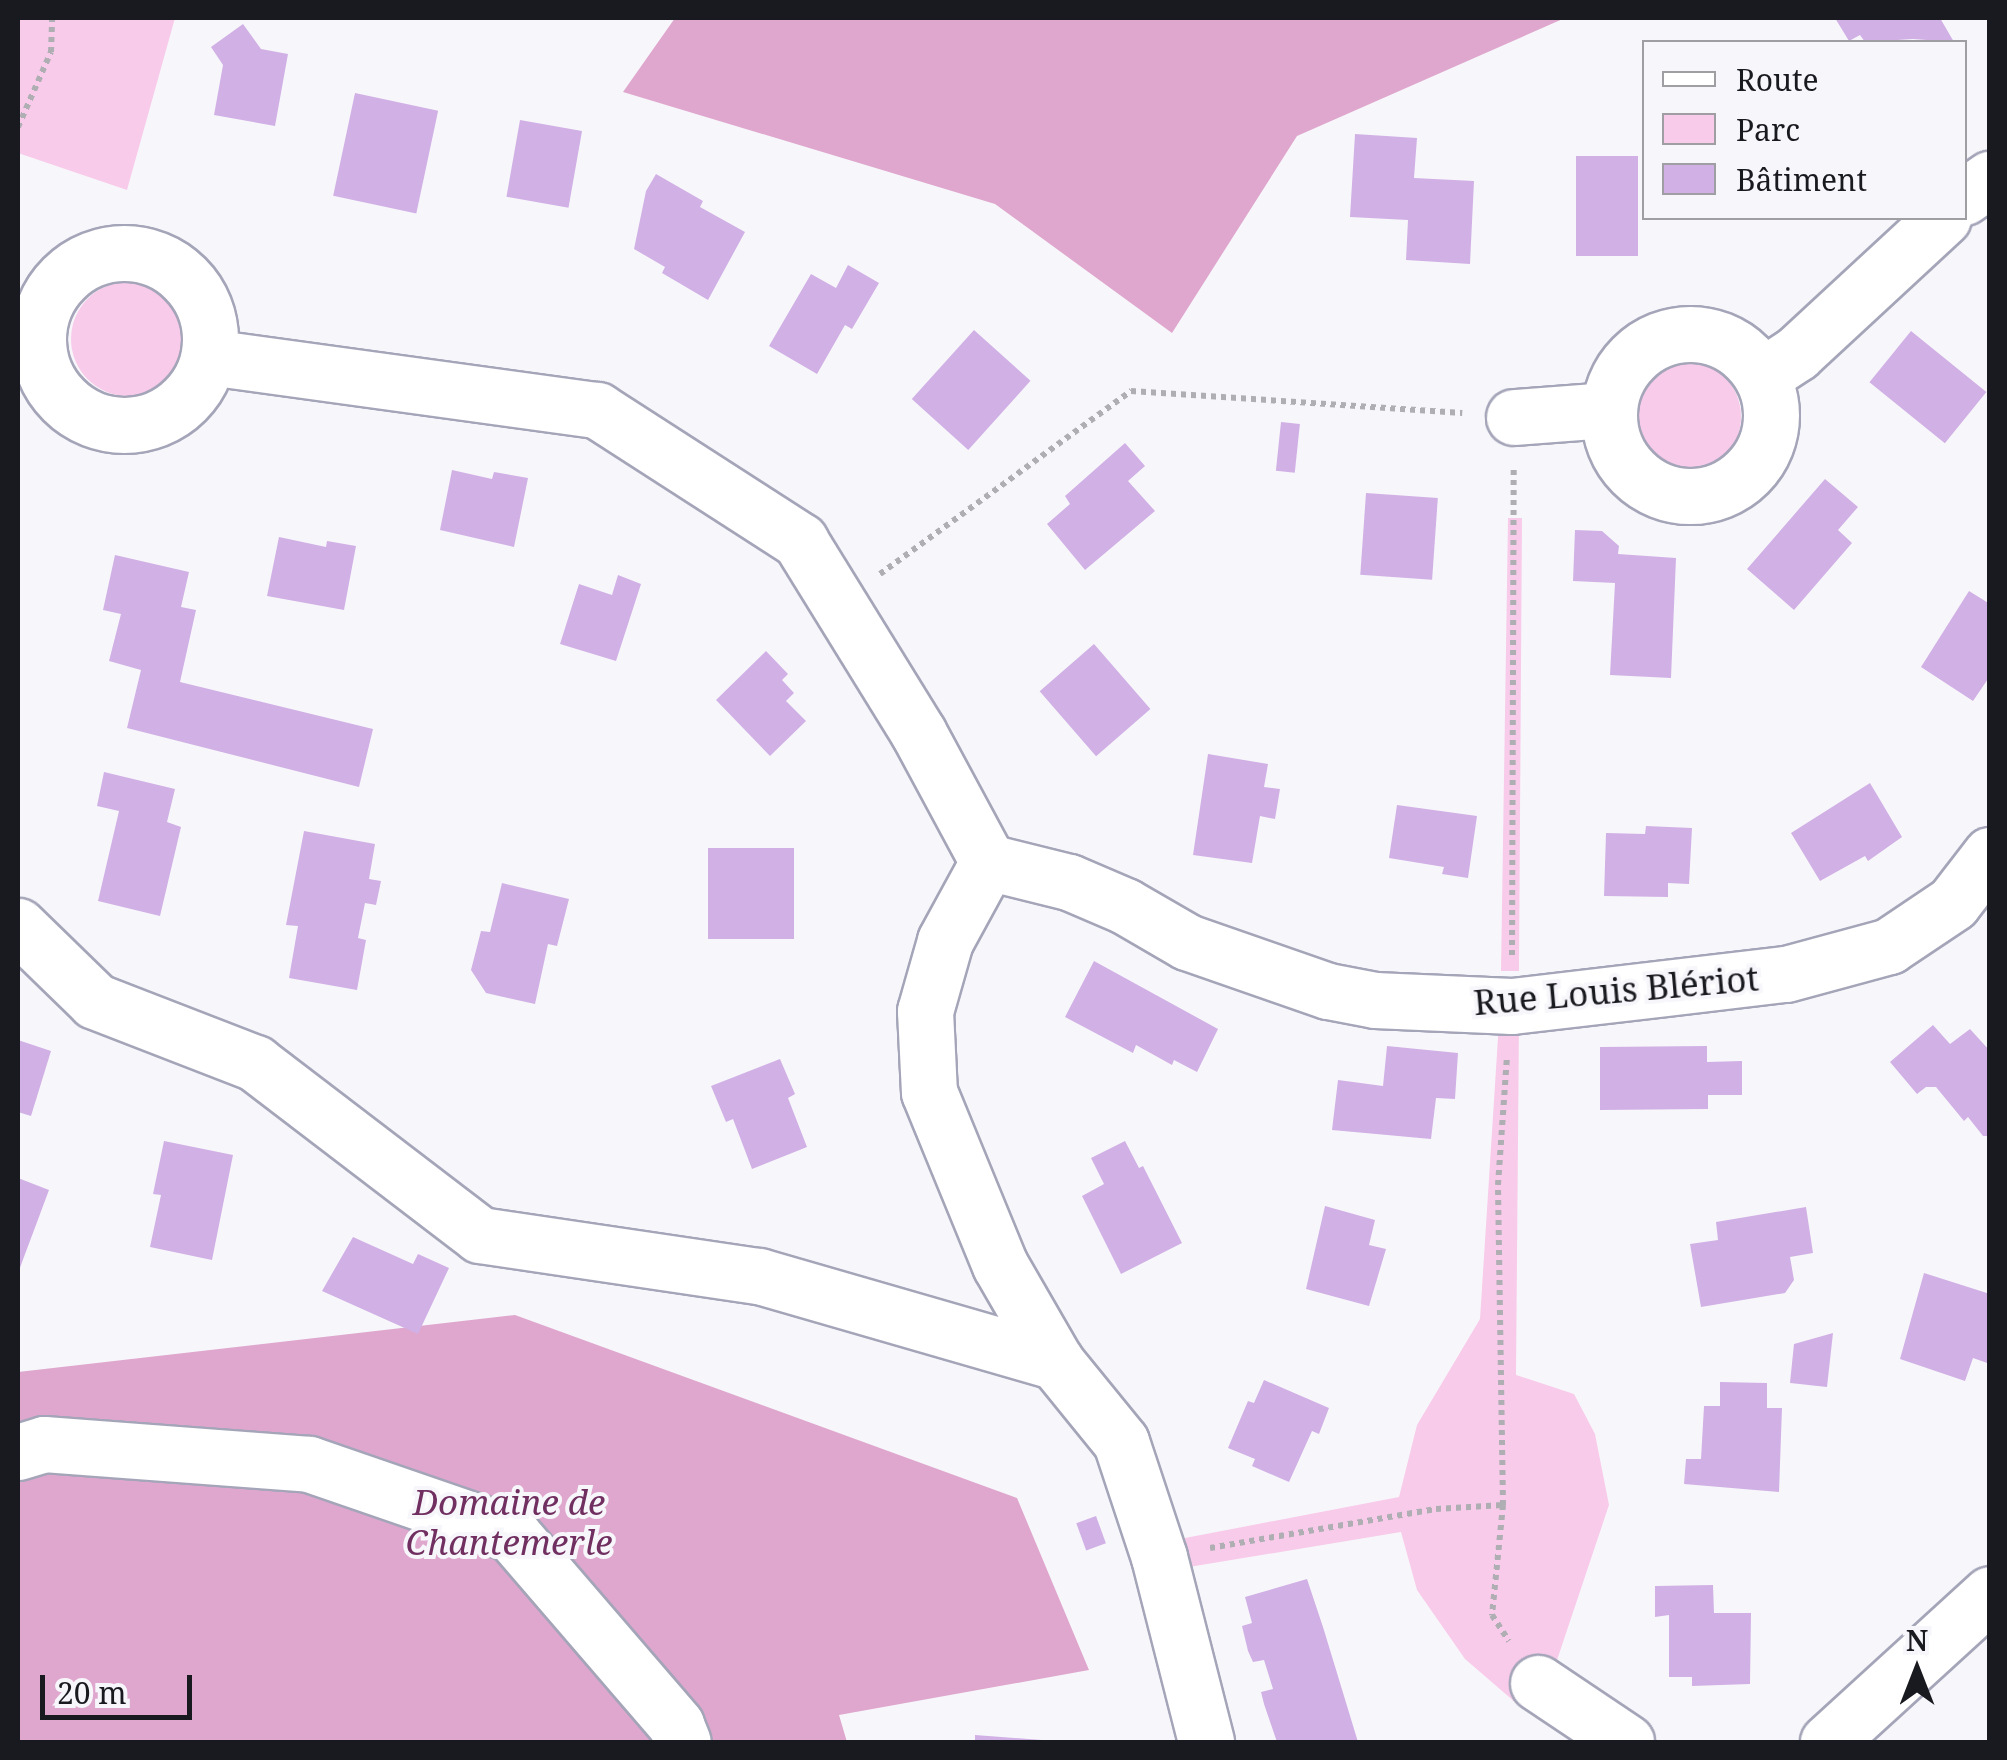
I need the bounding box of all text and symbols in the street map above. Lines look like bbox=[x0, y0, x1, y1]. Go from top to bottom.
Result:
legend bbox=[1642, 40, 1967, 220]
text: Route bbox=[1736, 59, 1819, 100]
text: Parc bbox=[1736, 109, 1800, 150]
text: Bâtiment bbox=[1736, 159, 1867, 200]
street label: Rue Louis Blériot bbox=[1472, 957, 1760, 1023]
park label: Domaine de Chantemerle bbox=[405, 1481, 613, 1563]
north arrow bbox=[1867, 1620, 1967, 1720]
text: N bbox=[1906, 1621, 1928, 1659]
scale bar bbox=[45, 1655, 198, 1717]
text: 20 m bbox=[57, 1672, 127, 1713]

